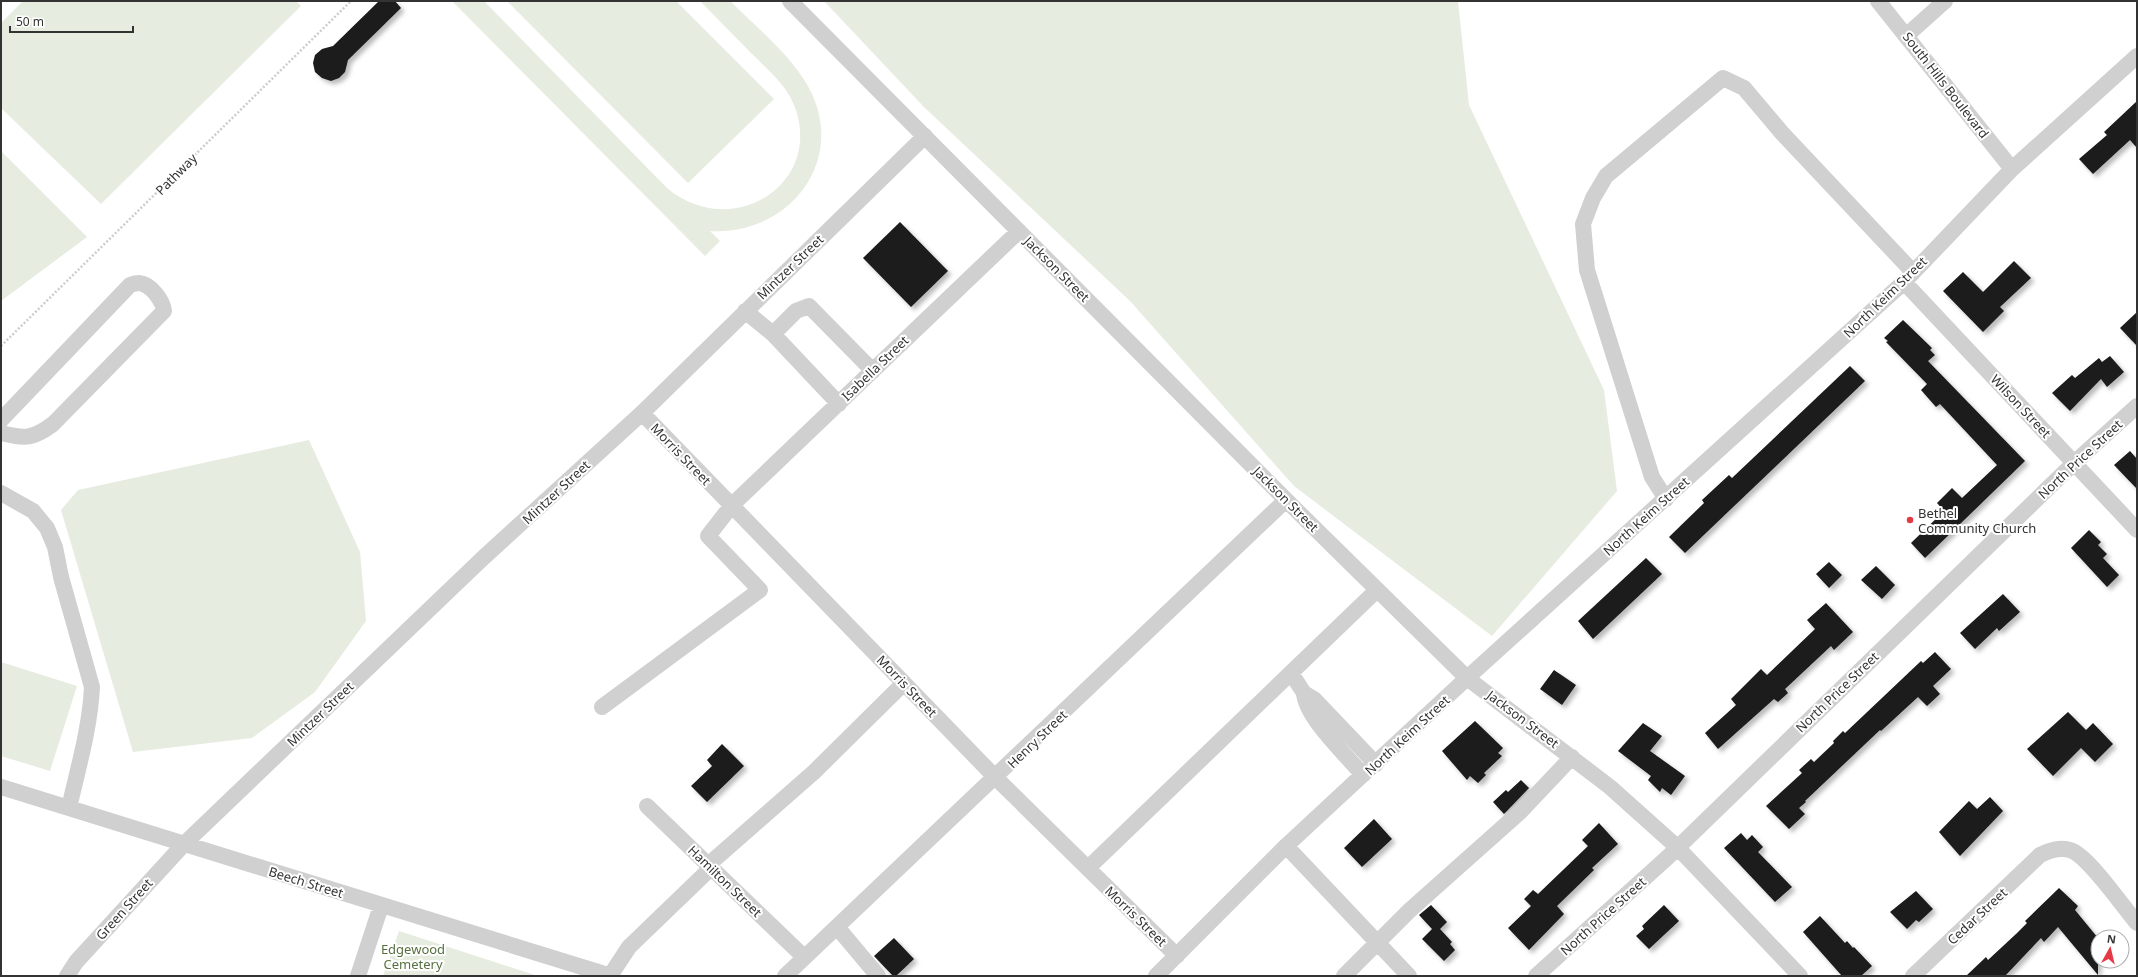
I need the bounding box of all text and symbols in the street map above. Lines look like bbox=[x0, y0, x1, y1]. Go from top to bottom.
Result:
scale bar bbox=[10, 8, 133, 34]
text: 50 m bbox=[16, 13, 44, 30]
street label: South Hills Boulevard bbox=[1899, 28, 1993, 142]
street label: Pathway bbox=[151, 149, 201, 199]
street label: Mintzer Street bbox=[753, 230, 828, 303]
street label: Jackson Street bbox=[1019, 231, 1094, 306]
street label: North Keim Street bbox=[1839, 252, 1931, 342]
street label: Isabella Street bbox=[837, 331, 913, 405]
street label: Wilson Street bbox=[1987, 370, 2055, 442]
street label: North Price Street bbox=[2034, 415, 2126, 503]
street label: Morris Street bbox=[647, 419, 715, 489]
street label: Mintzer Street bbox=[518, 456, 594, 528]
street label: Jackson Street bbox=[1248, 461, 1323, 536]
street label: North Keim Street bbox=[1599, 472, 1693, 559]
place label: Bethel Community Church bbox=[1918, 504, 2036, 537]
marker: Bethel Community Church bbox=[1905, 515, 1915, 525]
street label: North Price Street bbox=[1792, 647, 1883, 736]
street label: Morris Street bbox=[873, 651, 941, 721]
street label: Mintzer Street bbox=[283, 677, 358, 750]
street label: Jackson Street bbox=[1482, 685, 1563, 752]
street label: North Keim Street bbox=[1361, 691, 1454, 779]
street label: Henry Street bbox=[1003, 706, 1071, 772]
street label: Hamilton Street bbox=[684, 841, 766, 921]
street label: Beech Street bbox=[267, 862, 346, 902]
street label: North Price Street bbox=[1556, 873, 1650, 959]
street label: Green Street bbox=[92, 874, 157, 944]
street label: Morris Street bbox=[1101, 882, 1171, 950]
street label: Cedar Street bbox=[1943, 883, 2011, 948]
north arrow bbox=[2090, 929, 2130, 969]
text: N bbox=[2106, 931, 2117, 947]
park label: Edgewood Cemetery bbox=[381, 940, 445, 973]

